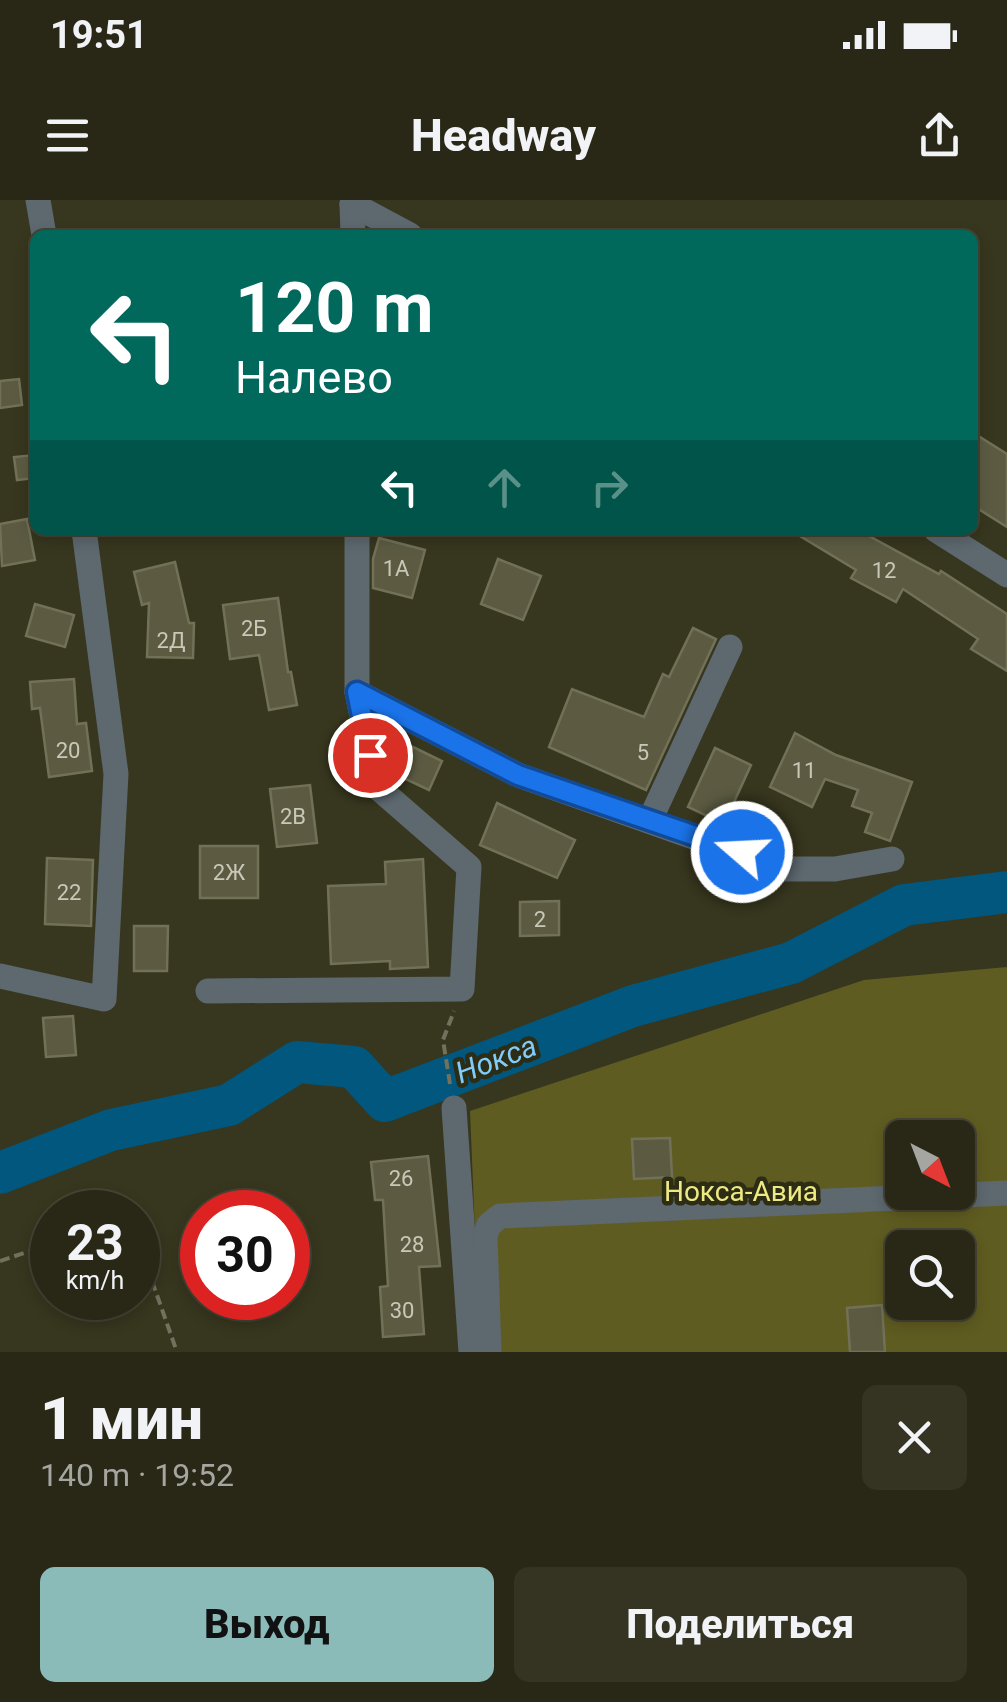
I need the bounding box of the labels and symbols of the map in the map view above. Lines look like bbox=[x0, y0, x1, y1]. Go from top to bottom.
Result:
house number: 1А bbox=[383, 556, 410, 581]
house number: 12 bbox=[872, 558, 896, 583]
house number: 2Б bbox=[241, 616, 267, 641]
house number: 2Д bbox=[157, 628, 185, 653]
pin bbox=[328, 713, 413, 798]
house number: 20 bbox=[56, 738, 80, 763]
house number: 5 bbox=[637, 740, 649, 765]
house number: 11 bbox=[792, 758, 816, 783]
position arrow bbox=[690, 800, 794, 904]
house number: 2В bbox=[280, 804, 306, 829]
house number: 2Ж bbox=[213, 860, 245, 885]
house number: 22 bbox=[57, 880, 81, 905]
house number: 2 bbox=[534, 907, 546, 932]
water label: Нокса bbox=[451, 1028, 541, 1090]
north arrow bbox=[885, 1120, 975, 1210]
house number: 26 bbox=[389, 1166, 413, 1191]
park label: Нокса-Авиа bbox=[664, 1175, 818, 1208]
speed limit sign: 30 bbox=[180, 1190, 310, 1320]
house number: 28 bbox=[400, 1232, 424, 1257]
house number: 30 bbox=[390, 1298, 414, 1323]

